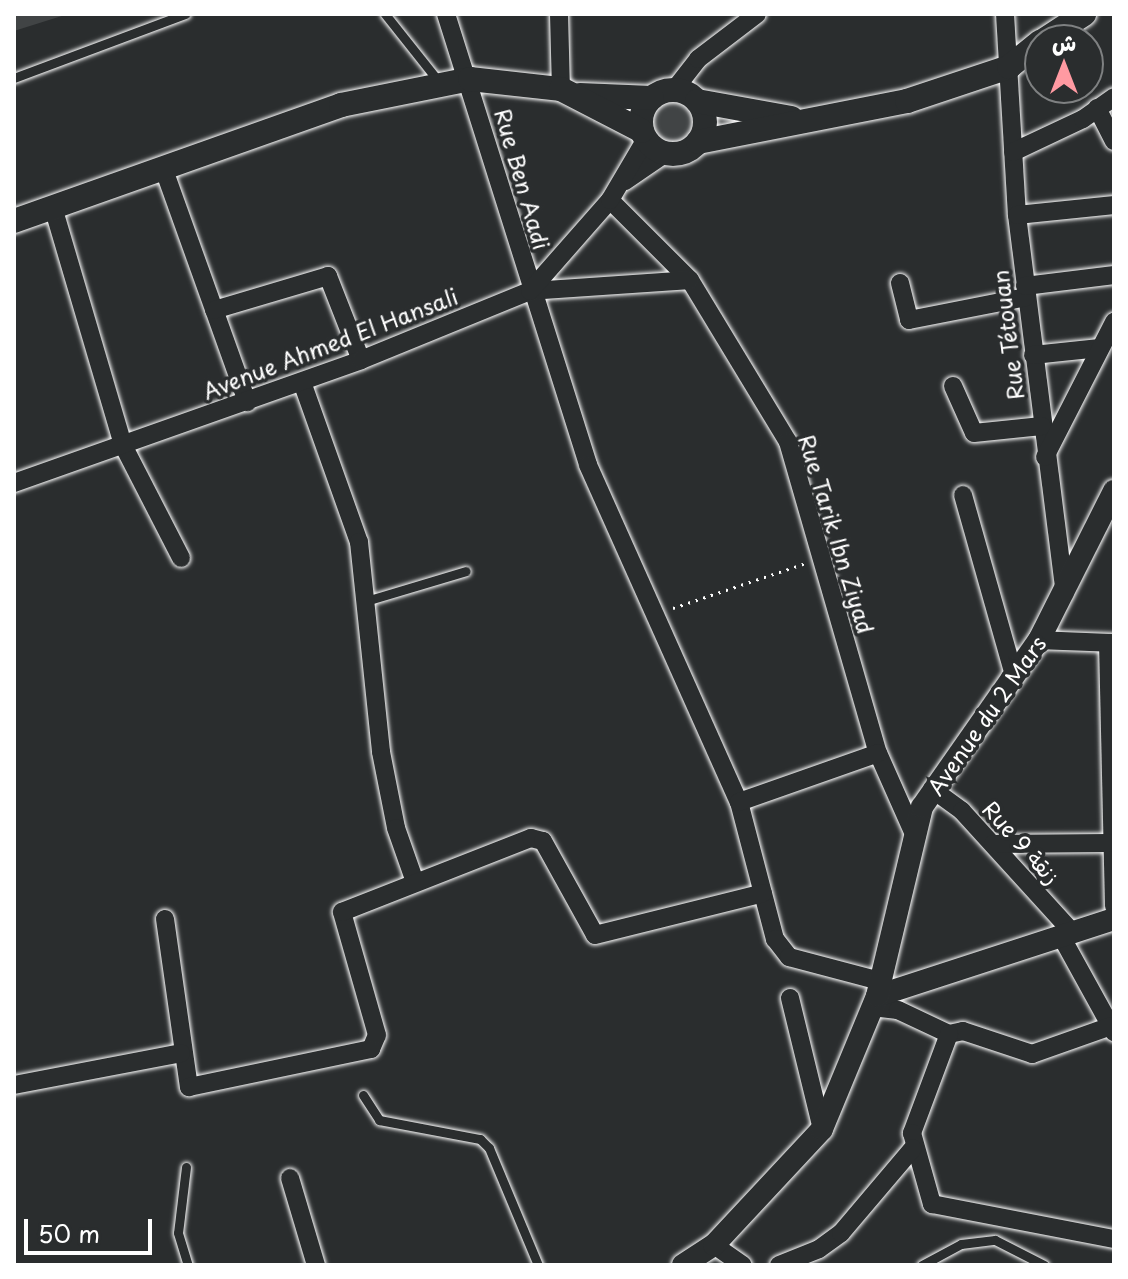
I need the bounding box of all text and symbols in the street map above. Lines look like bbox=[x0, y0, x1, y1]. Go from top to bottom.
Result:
north arrow bbox=[1024, 24, 1104, 104]
text: ش bbox=[1052, 25, 1076, 58]
street label: Rue Ben Aadi bbox=[490, 106, 556, 252]
street label: Rue Tétouan bbox=[986, 268, 1028, 402]
street label: Avenue Ahmed El Hansali bbox=[198, 282, 462, 404]
street label: Rue Tarik Ibn Ziyad bbox=[794, 430, 880, 638]
street label: Avenue du 2 Mars bbox=[920, 629, 1052, 801]
street label: Rue 9 زنقة bbox=[977, 795, 1067, 889]
scale bar bbox=[28, 1203, 156, 1253]
text: 50 m bbox=[38, 1215, 100, 1251]

